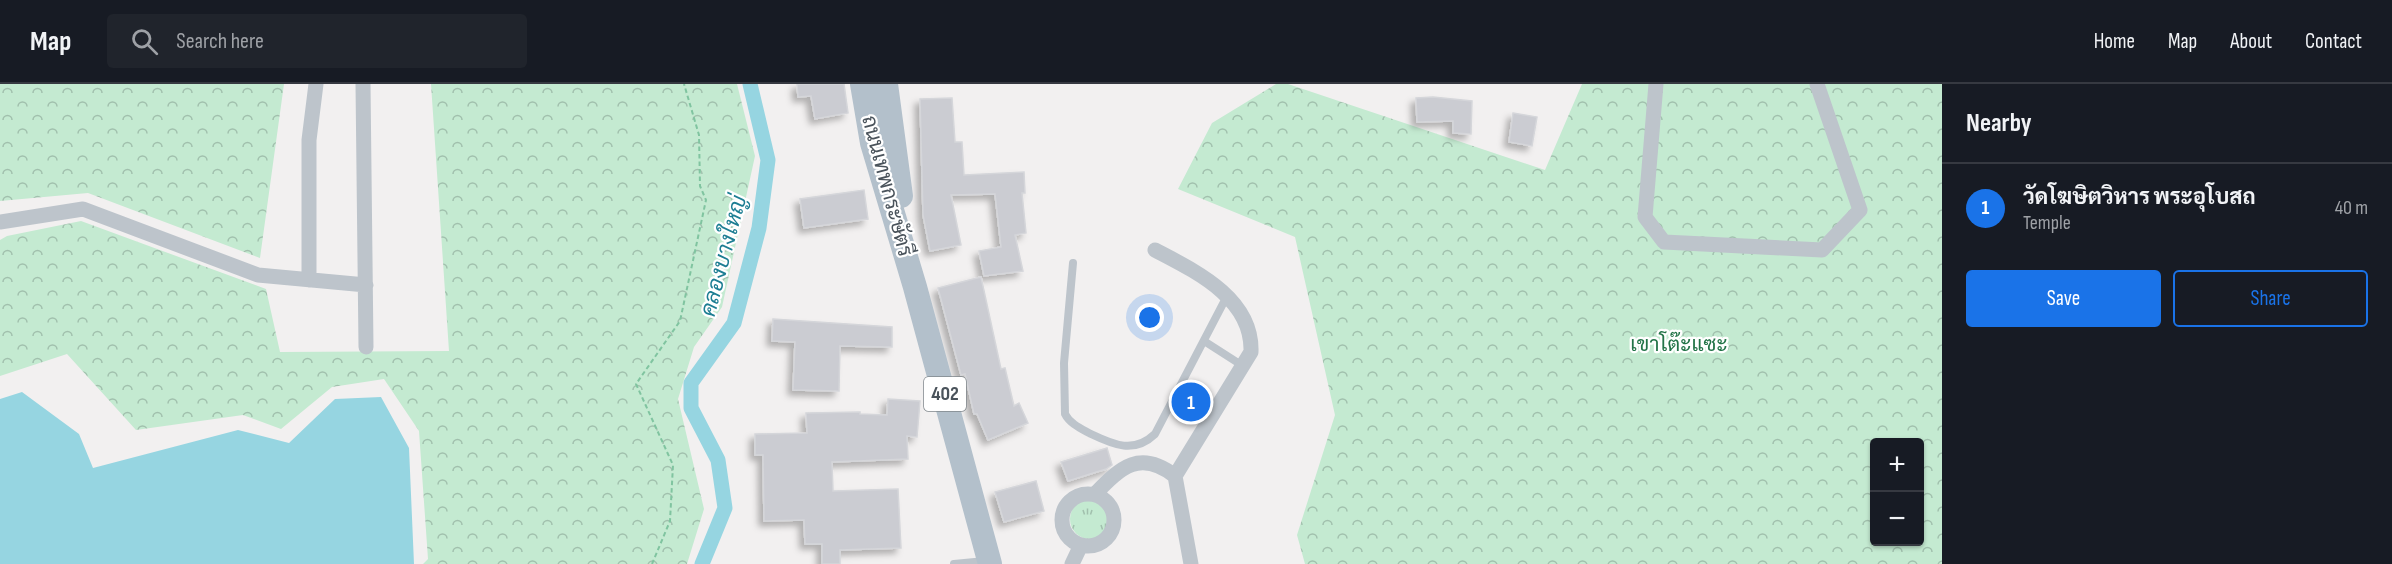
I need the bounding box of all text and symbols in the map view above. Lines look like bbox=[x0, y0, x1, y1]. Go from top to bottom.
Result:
search box bbox=[107, 14, 527, 68]
text: Map bbox=[30, 25, 71, 58]
icon: search bbox=[128, 25, 161, 58]
text: Search here bbox=[176, 28, 264, 55]
text: Home bbox=[2094, 29, 2135, 54]
text: Map bbox=[2168, 29, 2197, 54]
text: About bbox=[2230, 29, 2272, 54]
text: Contact bbox=[2305, 29, 2362, 54]
text: Nearby bbox=[1966, 108, 2032, 139]
street label: ถนนเทพกระษัตรี bbox=[856, 112, 919, 259]
text: วัดโฆษิตวิหาร พระอุโบสถ bbox=[2023, 184, 2256, 211]
water label: คลองบางใหญ่ bbox=[693, 191, 753, 320]
text: 1 bbox=[1982, 196, 1989, 220]
text: 40 m bbox=[2335, 196, 2368, 220]
text: Temple bbox=[2023, 211, 2071, 235]
button: Save bbox=[1966, 270, 2161, 327]
button: Share bbox=[2173, 270, 2368, 327]
your location bbox=[1135, 303, 1164, 332]
park label: เขาโต๊ะแซะ bbox=[1630, 331, 1728, 357]
road number: 402 bbox=[924, 377, 966, 411]
pin: 1 bbox=[1172, 380, 1210, 424]
map controls bbox=[1870, 438, 1924, 546]
button: + bbox=[1870, 438, 1924, 492]
button: − bbox=[1870, 492, 1924, 546]

